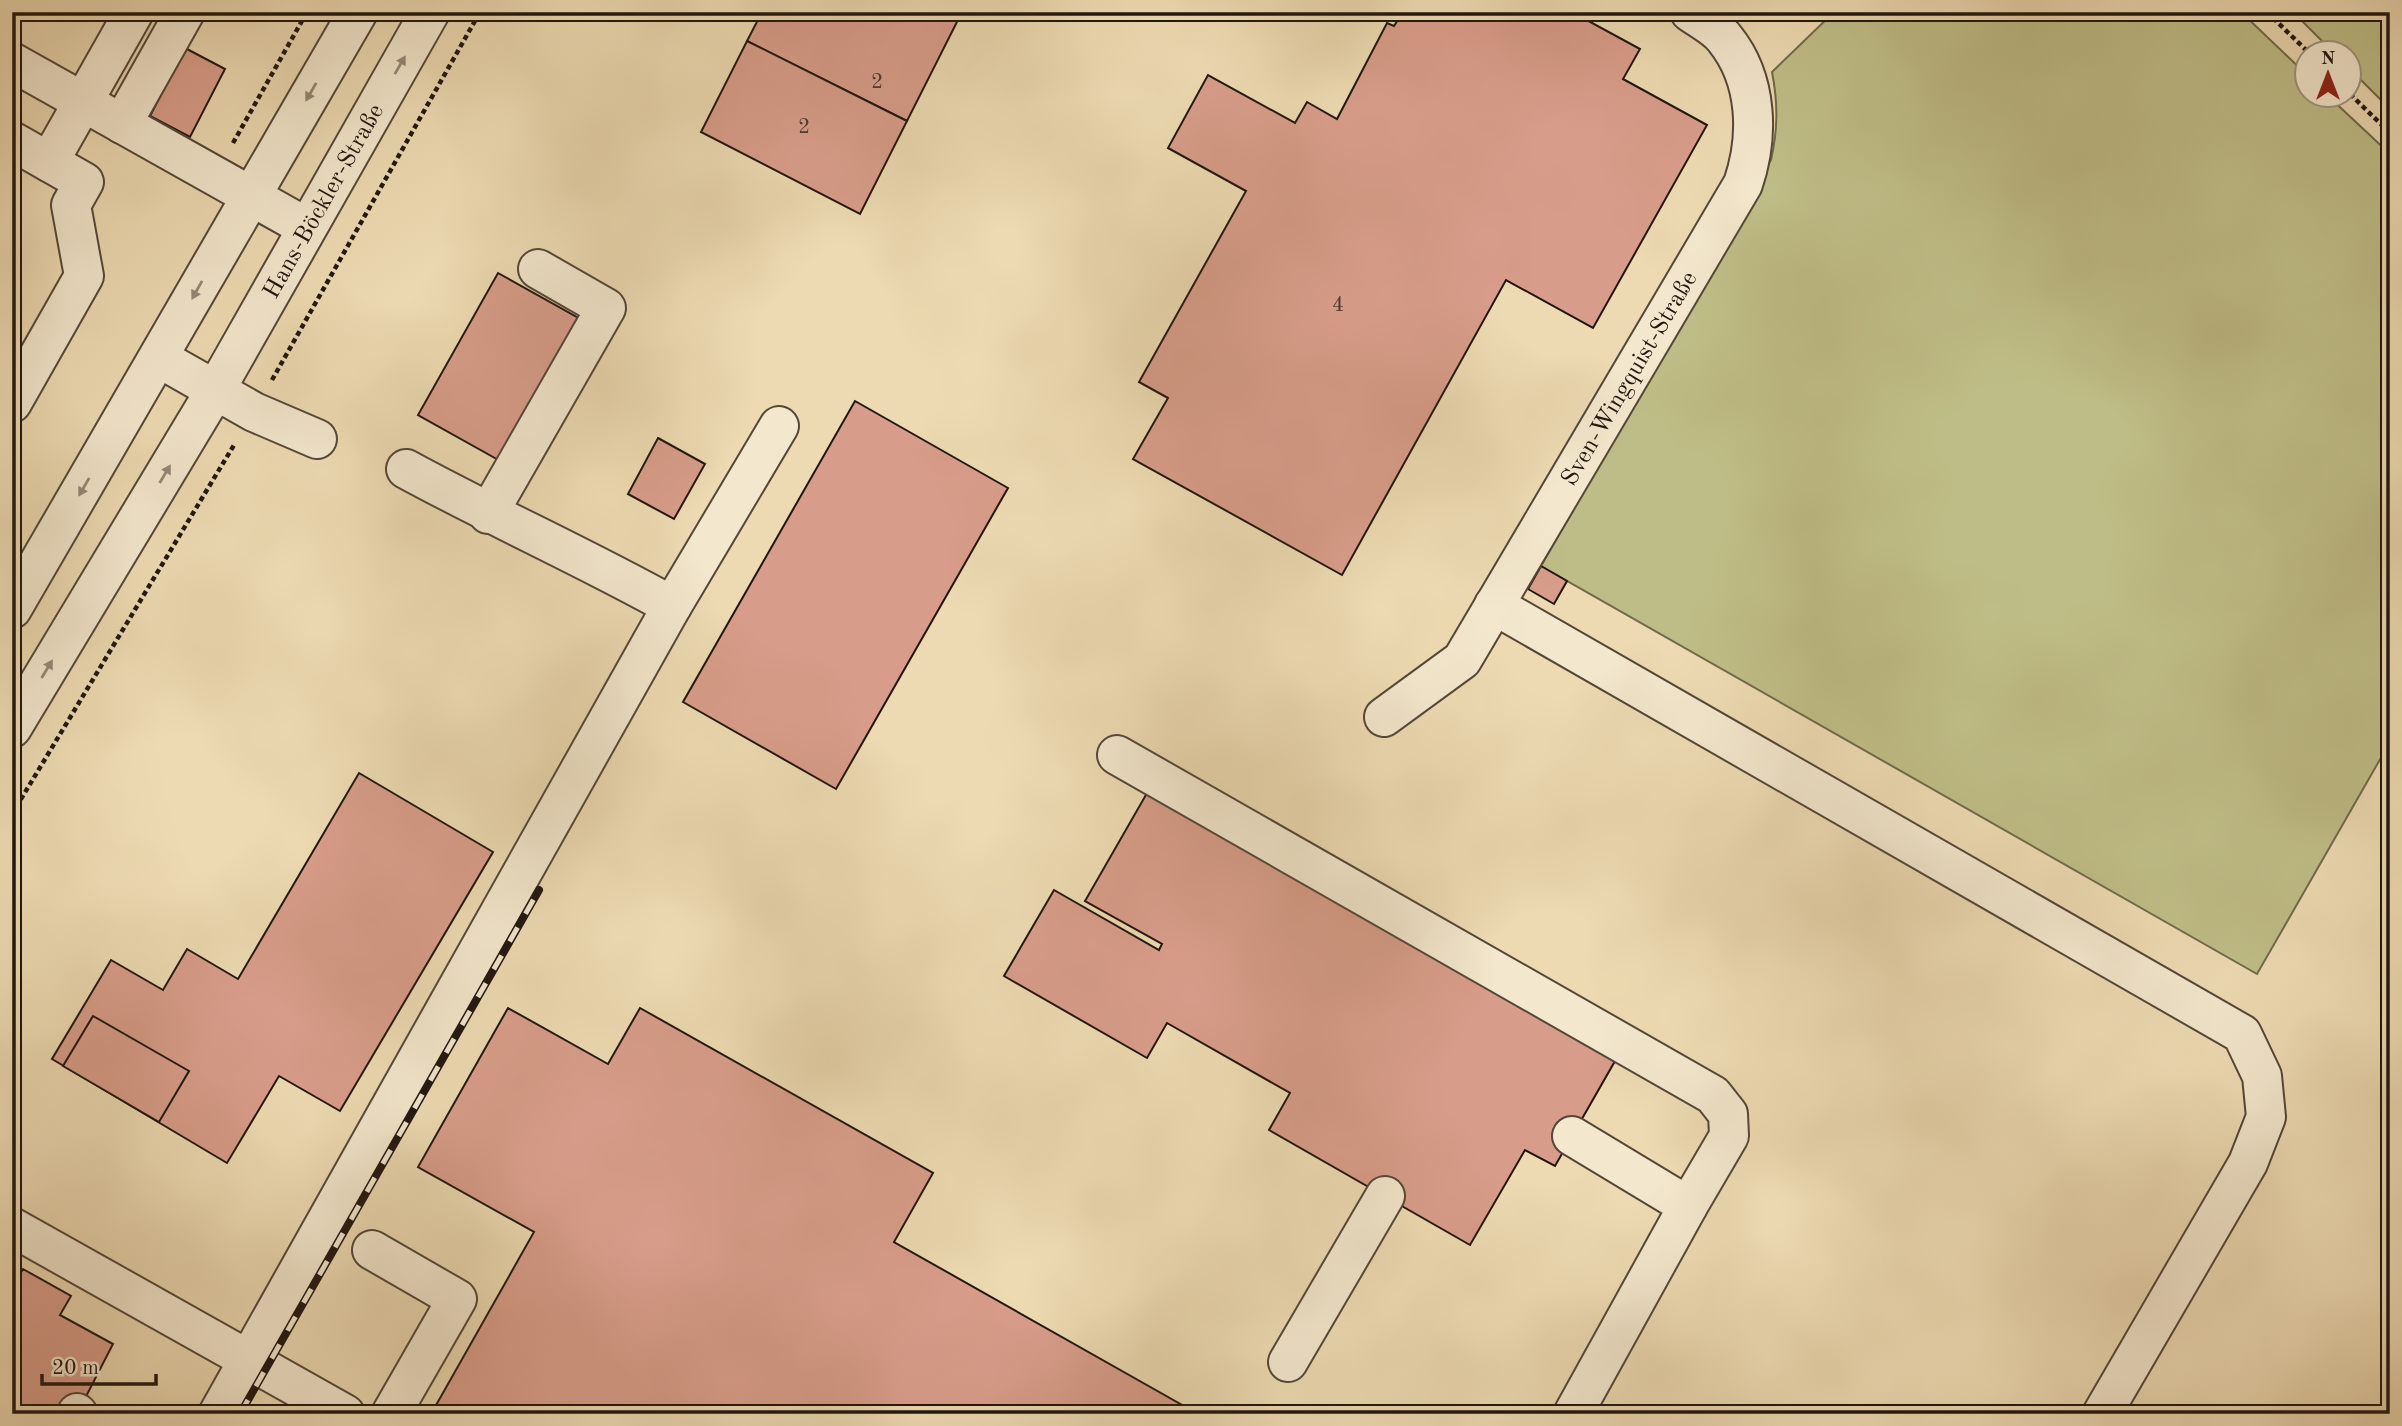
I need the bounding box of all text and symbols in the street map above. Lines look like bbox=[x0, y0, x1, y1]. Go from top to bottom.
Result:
north arrow bbox=[2294, 38, 2364, 108]
text: N bbox=[2321, 50, 2336, 69]
one-way arrow bbox=[394, 55, 406, 74]
house number: 2 bbox=[871, 72, 883, 93]
one-way arrow bbox=[304, 83, 317, 102]
street label: Hans-Böckler-Straße bbox=[260, 100, 389, 303]
house number: 2 bbox=[798, 117, 810, 138]
street label: Sven-Wingquist-Straße bbox=[1558, 268, 1703, 490]
one-way arrow bbox=[191, 280, 203, 299]
house number: 4 bbox=[1332, 295, 1344, 316]
one-way arrow bbox=[158, 465, 171, 484]
one-way arrow bbox=[78, 477, 90, 496]
one-way arrow bbox=[41, 660, 54, 679]
scale bar bbox=[42, 1342, 156, 1386]
text: 20 m bbox=[52, 1358, 99, 1379]

